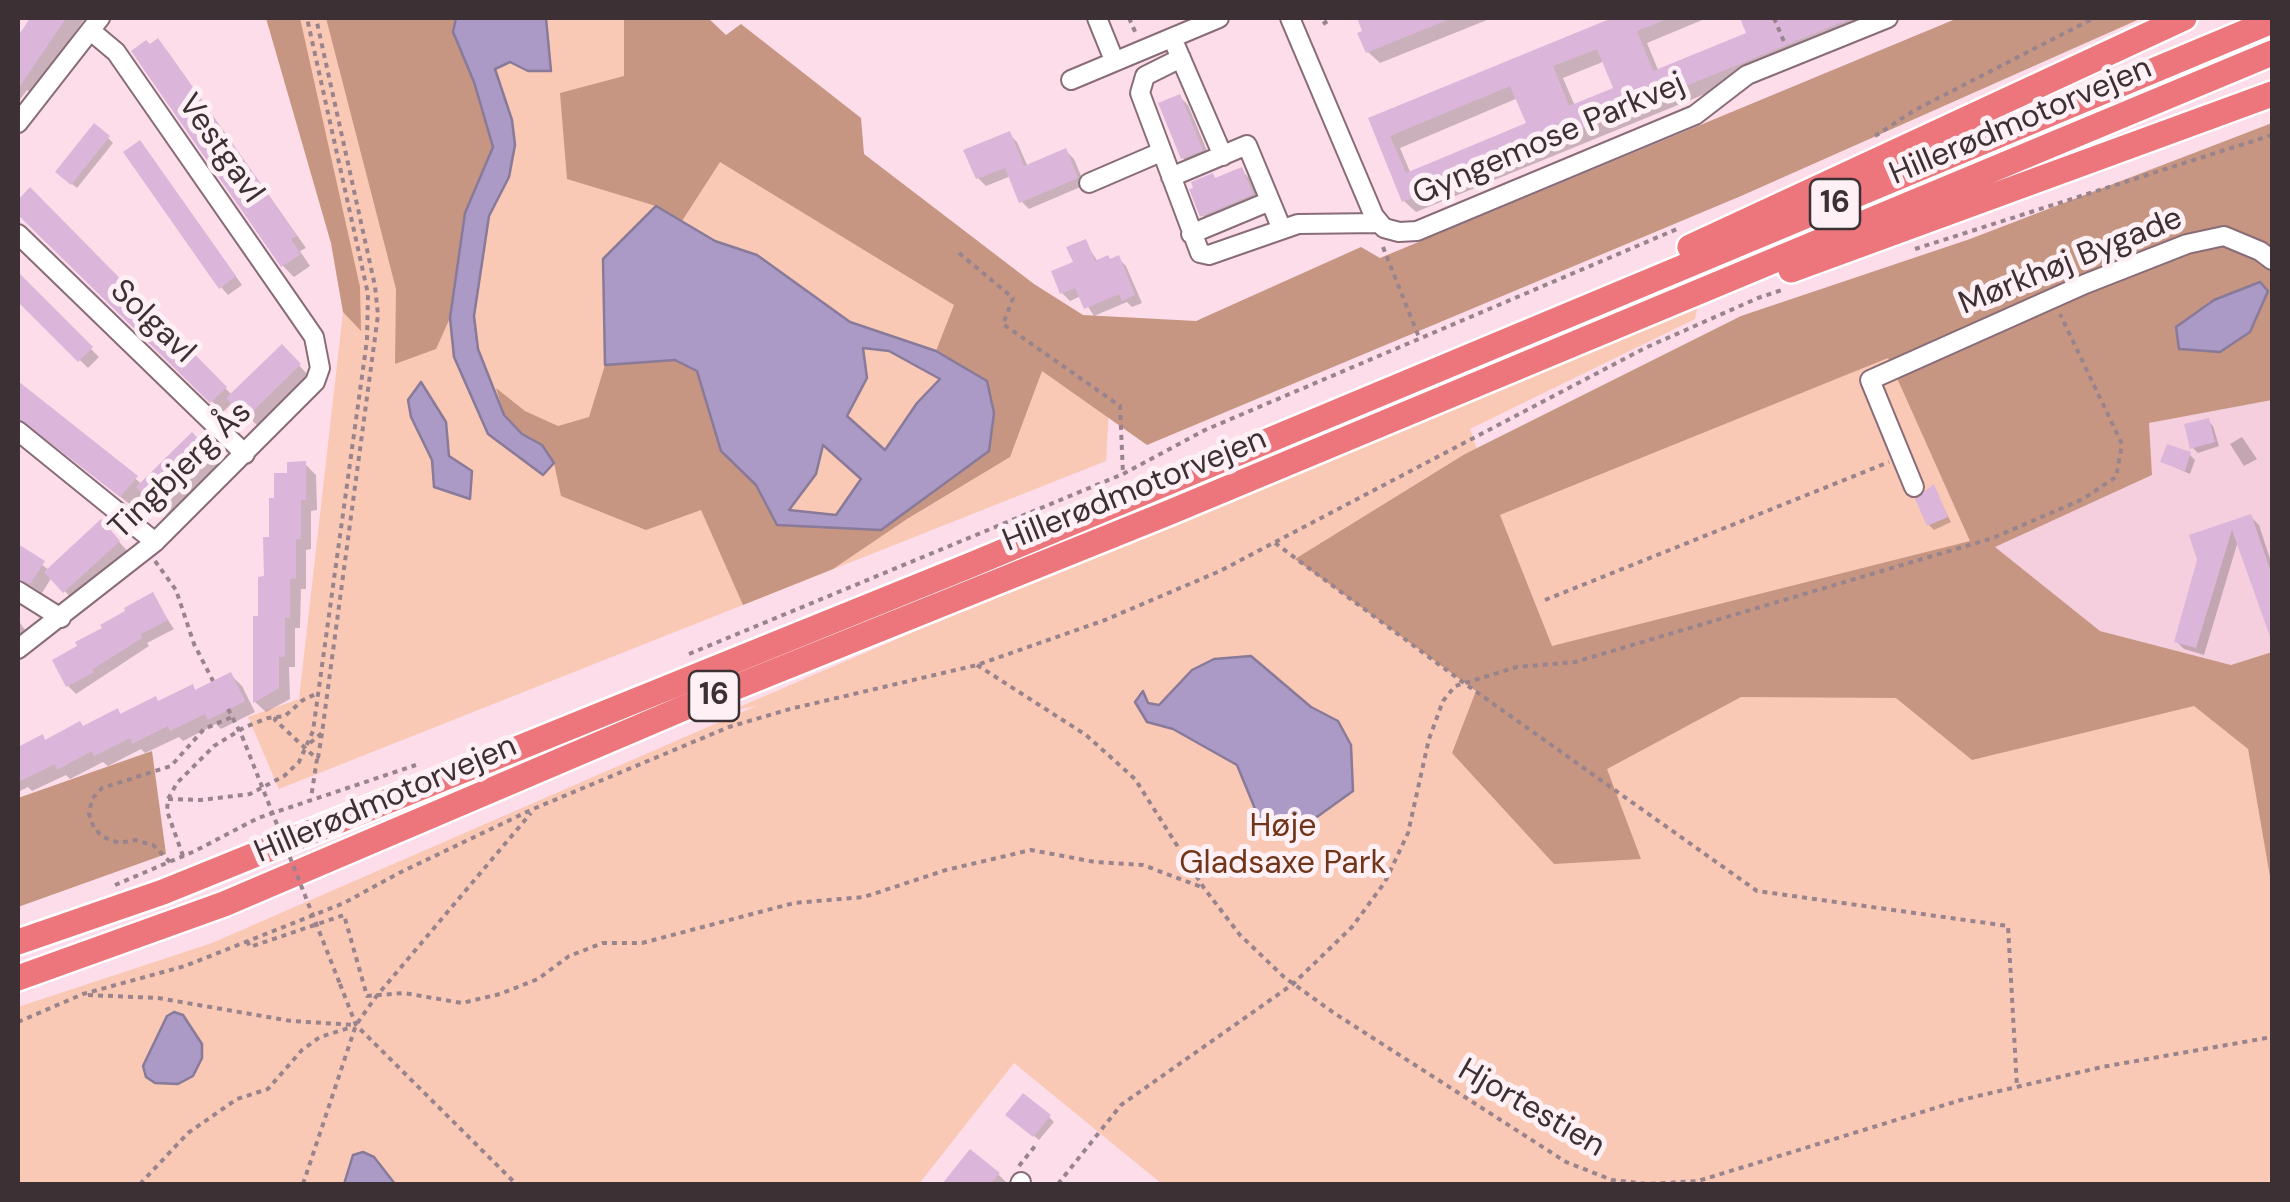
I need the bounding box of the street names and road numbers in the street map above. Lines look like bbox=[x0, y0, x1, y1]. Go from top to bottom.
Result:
street label: Hillerødmotorvejen bbox=[1884, 49, 2158, 195]
street label: Gyngemose Parkvej bbox=[1407, 65, 1691, 215]
street label: Vestgavl bbox=[169, 87, 271, 211]
road number: 16 bbox=[1810, 179, 1860, 229]
street label: Mørkhøj Bygade bbox=[1954, 200, 2188, 324]
street label: Solgavl bbox=[101, 272, 203, 372]
street label: Tingbjerg Ås bbox=[102, 394, 260, 548]
street label: Hillerødmotorvejen bbox=[998, 421, 1272, 561]
road number: 16 bbox=[689, 671, 739, 721]
street label: Hillerødmotorvejen bbox=[249, 727, 523, 873]
street label: Hjortestien bbox=[1451, 1052, 1611, 1166]

